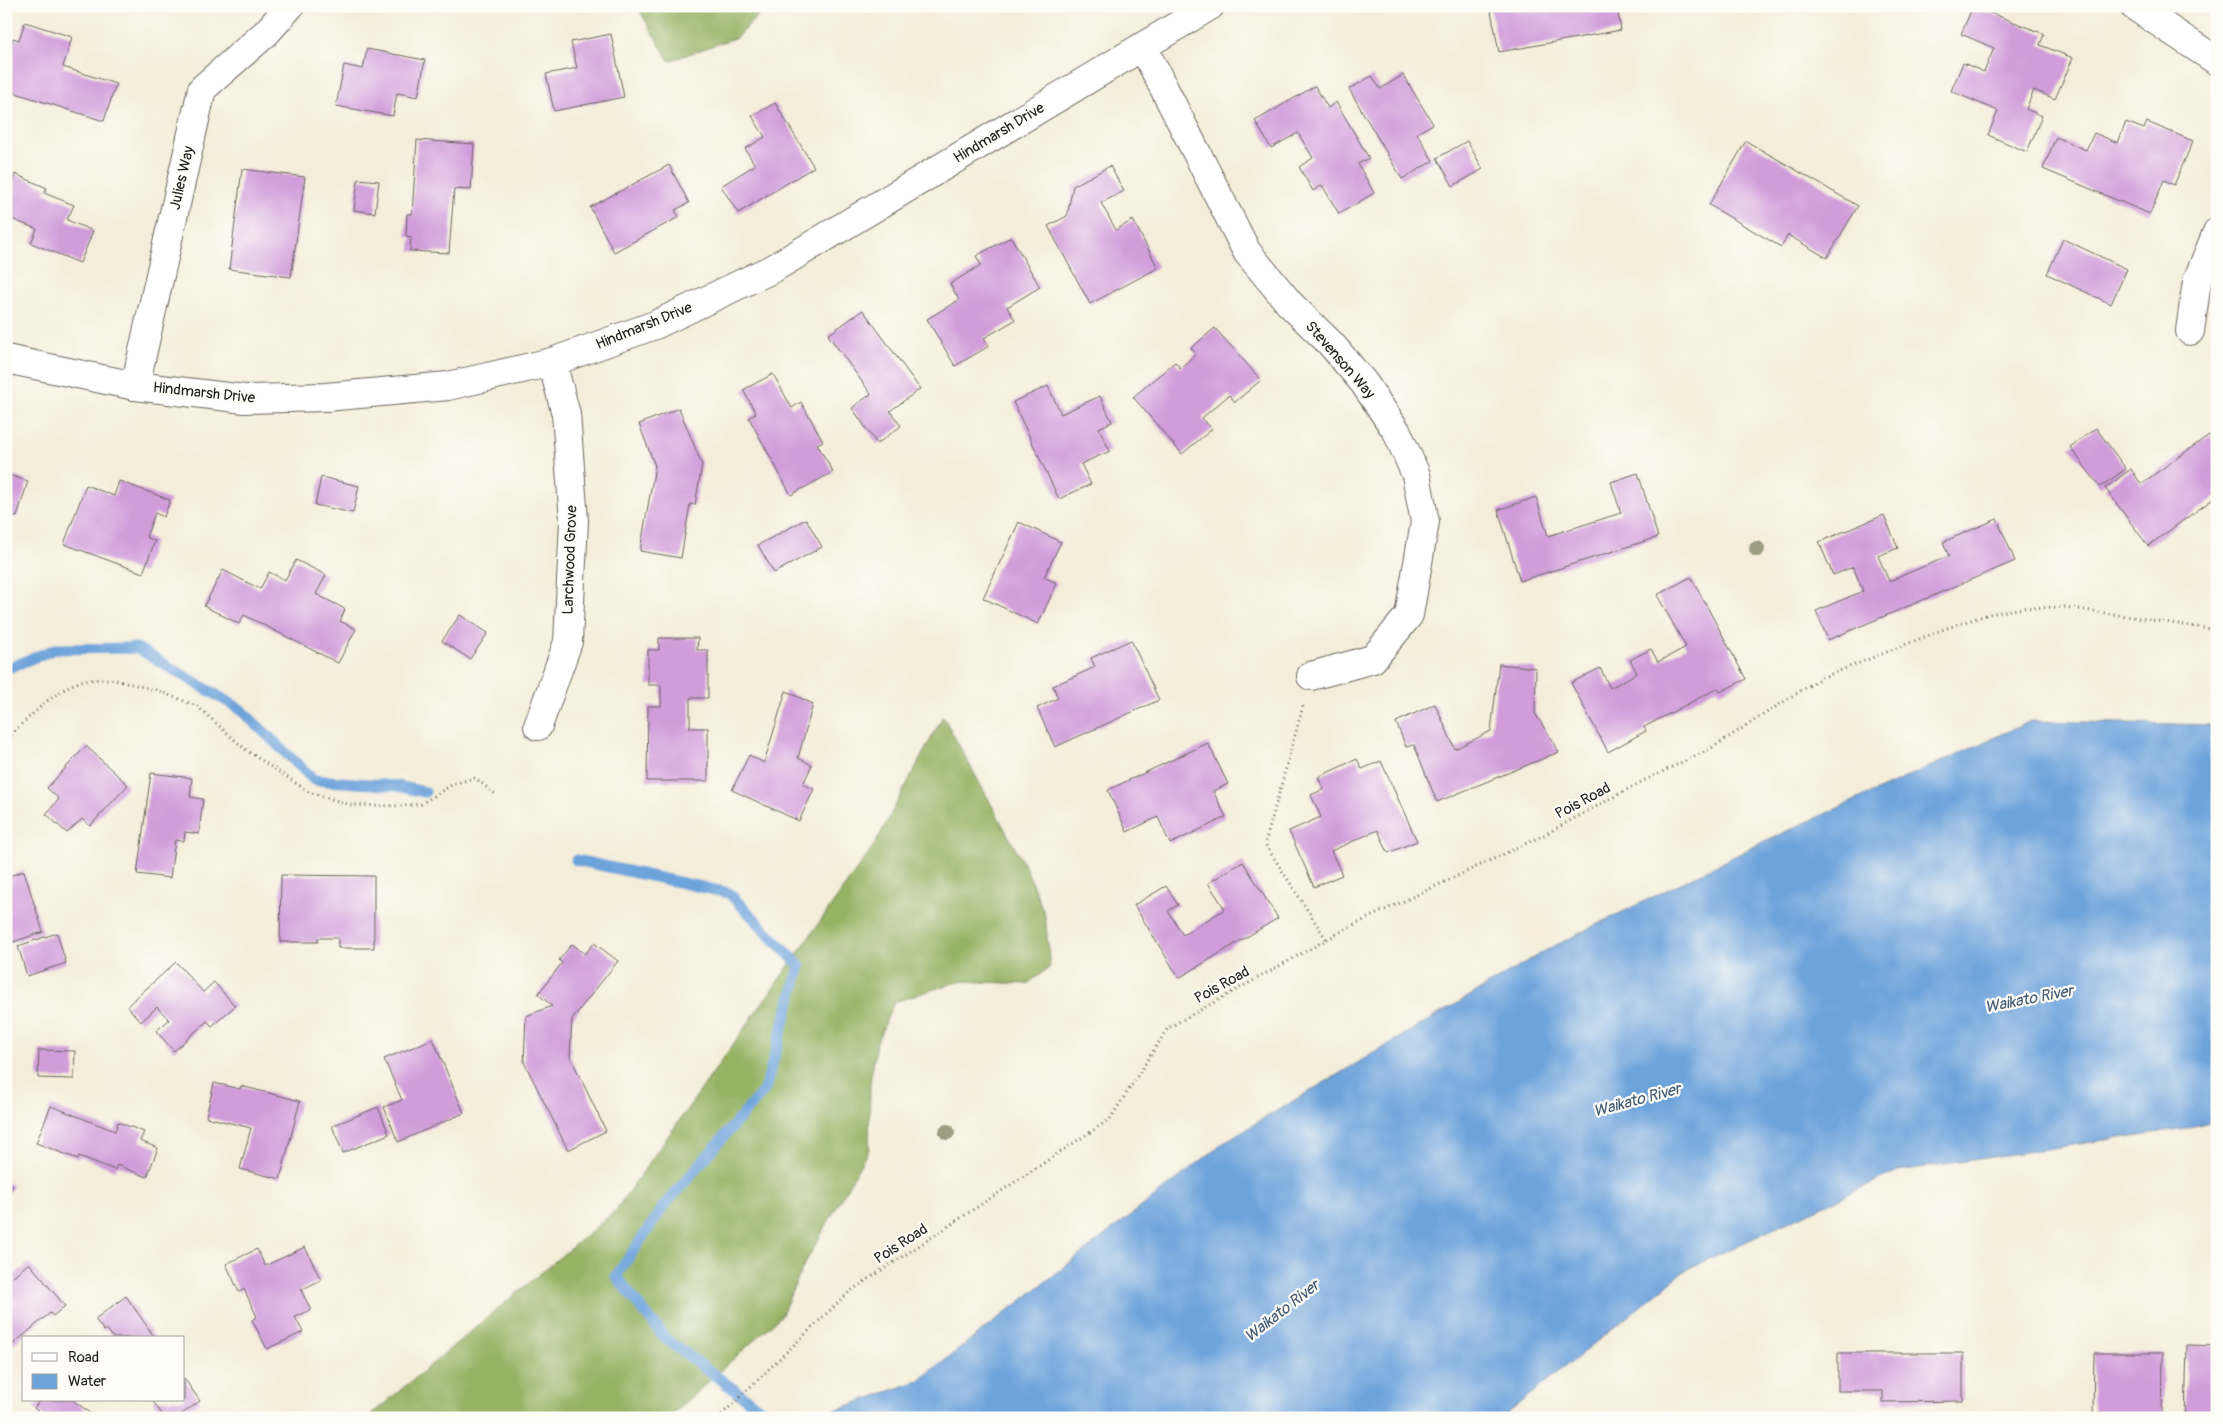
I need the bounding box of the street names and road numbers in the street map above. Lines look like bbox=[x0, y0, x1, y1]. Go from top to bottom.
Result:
street label: Hindmarsh Drive bbox=[950, 98, 1048, 168]
street label: Julies Way bbox=[165, 144, 199, 212]
street label: Hindmarsh Drive bbox=[593, 298, 696, 354]
street label: Stevenson Way bbox=[1301, 317, 1379, 403]
street label: Hindmarsh Drive bbox=[152, 378, 257, 408]
street label: Larchwood Grove bbox=[559, 504, 581, 615]
street label: Pois Road bbox=[1552, 779, 1614, 823]
street label: Pois Road bbox=[1191, 962, 1253, 1008]
street label: Pois Road bbox=[871, 1220, 931, 1268]

